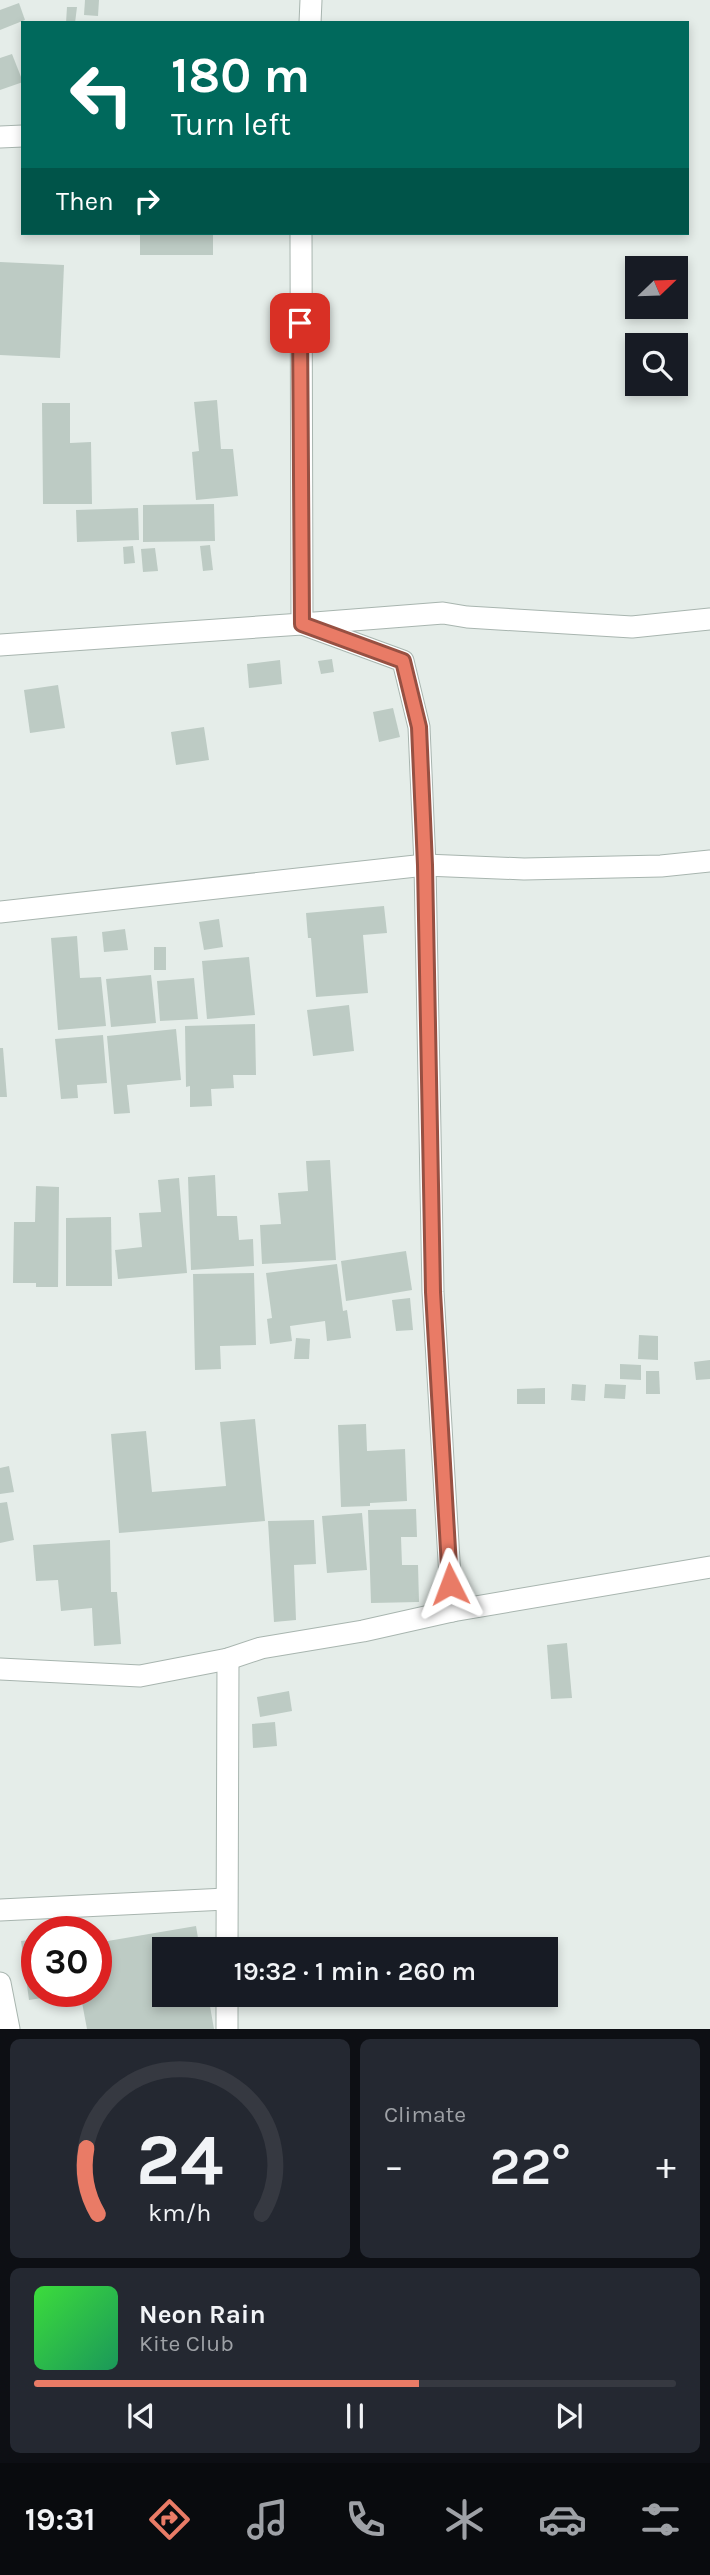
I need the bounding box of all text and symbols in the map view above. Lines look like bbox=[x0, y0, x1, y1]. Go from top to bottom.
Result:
text: 180 m bbox=[171, 47, 310, 104]
icon: left bbox=[56, 49, 147, 140]
text: Turn left bbox=[171, 106, 291, 143]
icon: right bbox=[128, 182, 166, 220]
text: Then bbox=[56, 186, 114, 217]
north arrow bbox=[625, 256, 688, 318]
map controls bbox=[625, 256, 688, 396]
pin bbox=[270, 293, 330, 353]
icon: arrive bbox=[281, 304, 319, 342]
button: search bbox=[625, 333, 688, 396]
position arrow bbox=[413, 1547, 487, 1621]
speed limit sign: 30 bbox=[21, 1916, 112, 2007]
text: 19:32 · 1 min · 260 m bbox=[234, 1956, 476, 1987]
text: Climate bbox=[384, 2101, 466, 2128]
text: 24 bbox=[136, 2118, 224, 2203]
text: 22° bbox=[489, 2136, 571, 2197]
text: − bbox=[384, 2144, 404, 2189]
text: + bbox=[656, 2144, 676, 2189]
text: km/h bbox=[148, 2198, 212, 2227]
text: Neon Rain bbox=[139, 2299, 266, 2330]
text: Kite Club bbox=[139, 2330, 234, 2357]
icon: previous bbox=[122, 2397, 160, 2435]
icon: pause bbox=[336, 2397, 374, 2435]
icon: next bbox=[550, 2397, 588, 2435]
icon: directions bbox=[145, 2495, 194, 2544]
icon: music bbox=[243, 2495, 292, 2544]
icon: phone bbox=[341, 2495, 390, 2544]
icon: climate bbox=[440, 2495, 489, 2544]
icon: car bbox=[538, 2495, 587, 2544]
icon: filters bbox=[636, 2495, 685, 2544]
text: 19:31 bbox=[25, 2501, 96, 2538]

